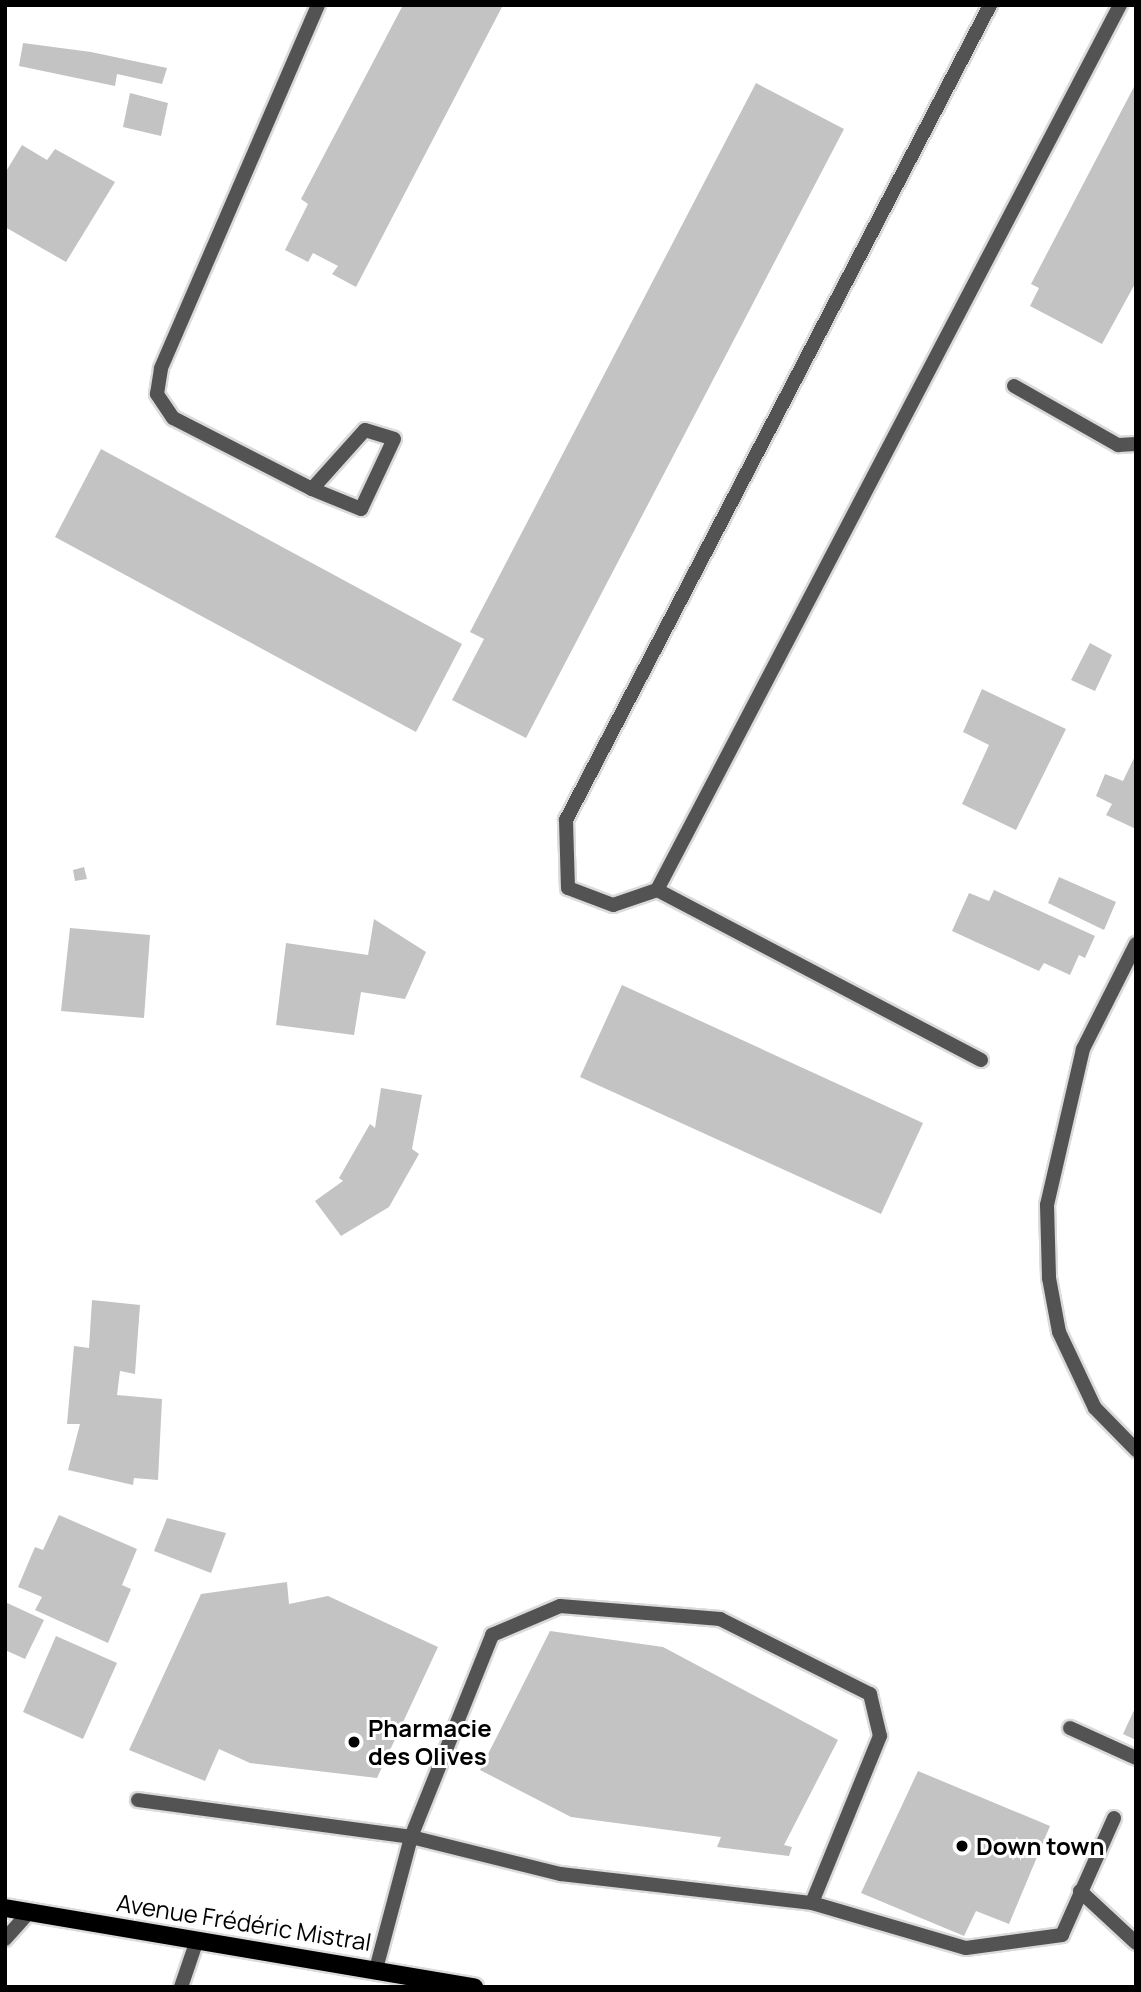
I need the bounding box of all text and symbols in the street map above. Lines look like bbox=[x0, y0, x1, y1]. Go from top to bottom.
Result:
place label: Pharmacie des Olives bbox=[368, 1714, 492, 1770]
marker: Pharmacie des Olives bbox=[346, 1734, 362, 1750]
place label: Down town bbox=[976, 1832, 1105, 1860]
marker: Down town bbox=[954, 1838, 970, 1854]
street label: Avenue Frédéric Mistral bbox=[115, 1888, 373, 1956]

